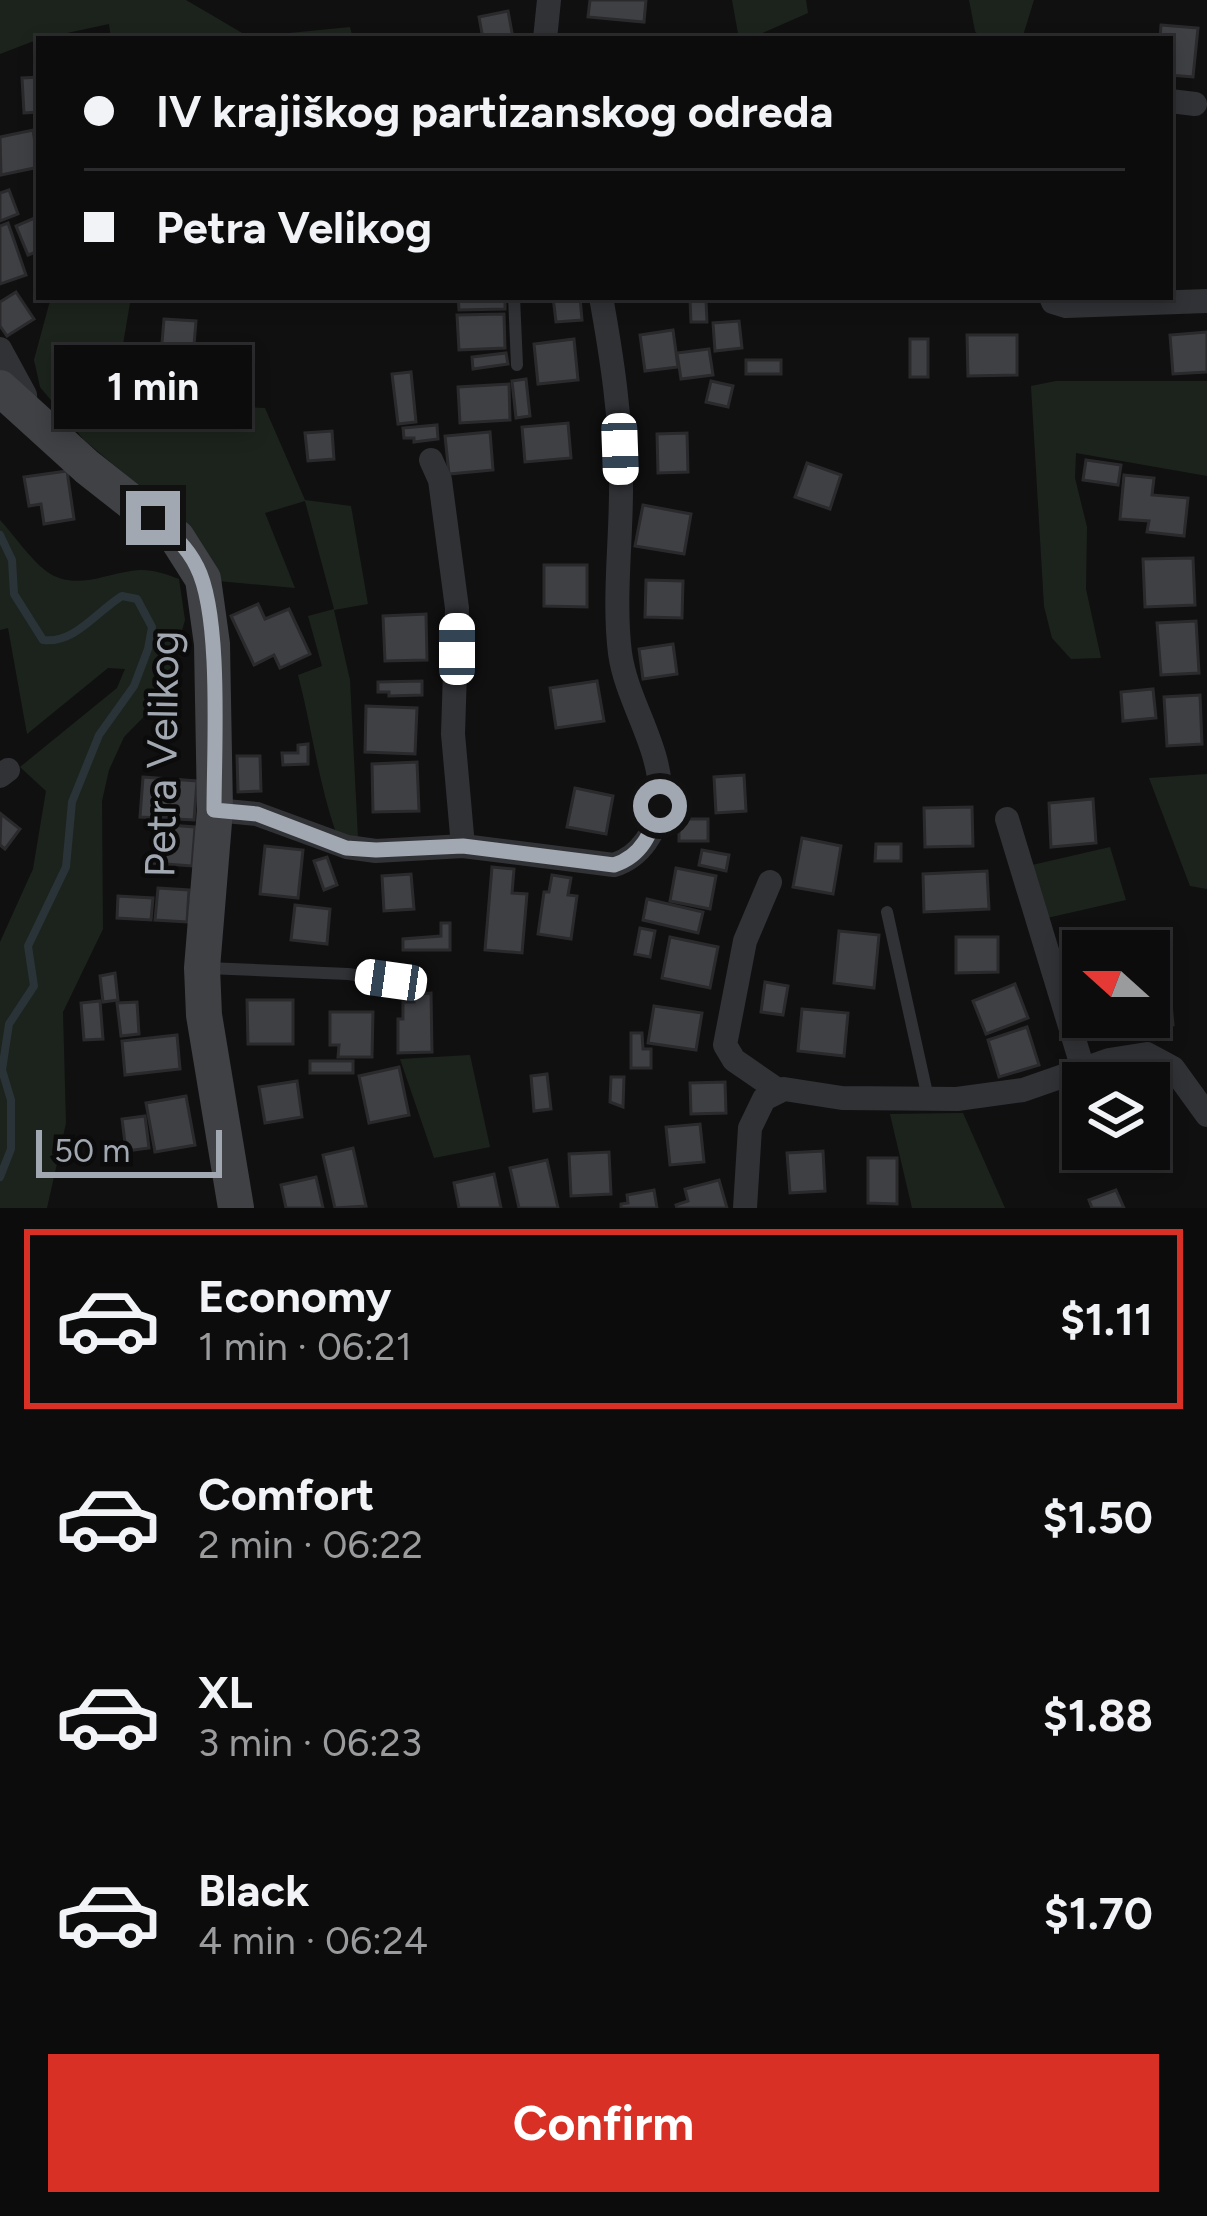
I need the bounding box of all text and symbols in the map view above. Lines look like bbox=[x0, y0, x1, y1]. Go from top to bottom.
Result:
text: IV krajiškog partizanskog odreda bbox=[156, 84, 833, 138]
text: Petra Velikog bbox=[156, 200, 432, 254]
callout: 1 min bbox=[54, 344, 252, 428]
text: 1 min bbox=[107, 363, 199, 410]
car bbox=[601, 412, 639, 486]
route end bbox=[126, 491, 180, 545]
car bbox=[439, 613, 475, 685]
street label: Petra Velikog bbox=[134, 630, 190, 878]
route start bbox=[633, 779, 687, 833]
north arrow bbox=[1062, 930, 1170, 1038]
map controls bbox=[1062, 930, 1170, 1170]
car bbox=[353, 957, 429, 1003]
button: layers bbox=[1062, 1062, 1170, 1170]
scale bar bbox=[36, 1124, 222, 1177]
text: 50 m bbox=[54, 1131, 130, 1170]
icon: car bbox=[54, 1265, 162, 1373]
text: Economy bbox=[198, 1269, 391, 1323]
text: $1.11 bbox=[1060, 1292, 1153, 1346]
text: 1 min · 06:21 bbox=[198, 1323, 412, 1370]
icon: car bbox=[54, 1463, 162, 1571]
text: Comfort bbox=[198, 1467, 374, 1521]
text: $1.50 bbox=[1043, 1490, 1153, 1544]
text: 2 min · 06:22 bbox=[198, 1521, 423, 1568]
icon: car bbox=[54, 1661, 162, 1769]
text: XL bbox=[198, 1665, 253, 1719]
text: $1.88 bbox=[1043, 1688, 1153, 1742]
text: 3 min · 06:23 bbox=[198, 1719, 422, 1766]
icon: car bbox=[54, 1859, 162, 1967]
text: Black bbox=[198, 1863, 309, 1917]
text: $1.70 bbox=[1044, 1886, 1153, 1940]
text: 4 min · 06:24 bbox=[198, 1917, 428, 1964]
button: Confirm bbox=[48, 2054, 1159, 2192]

